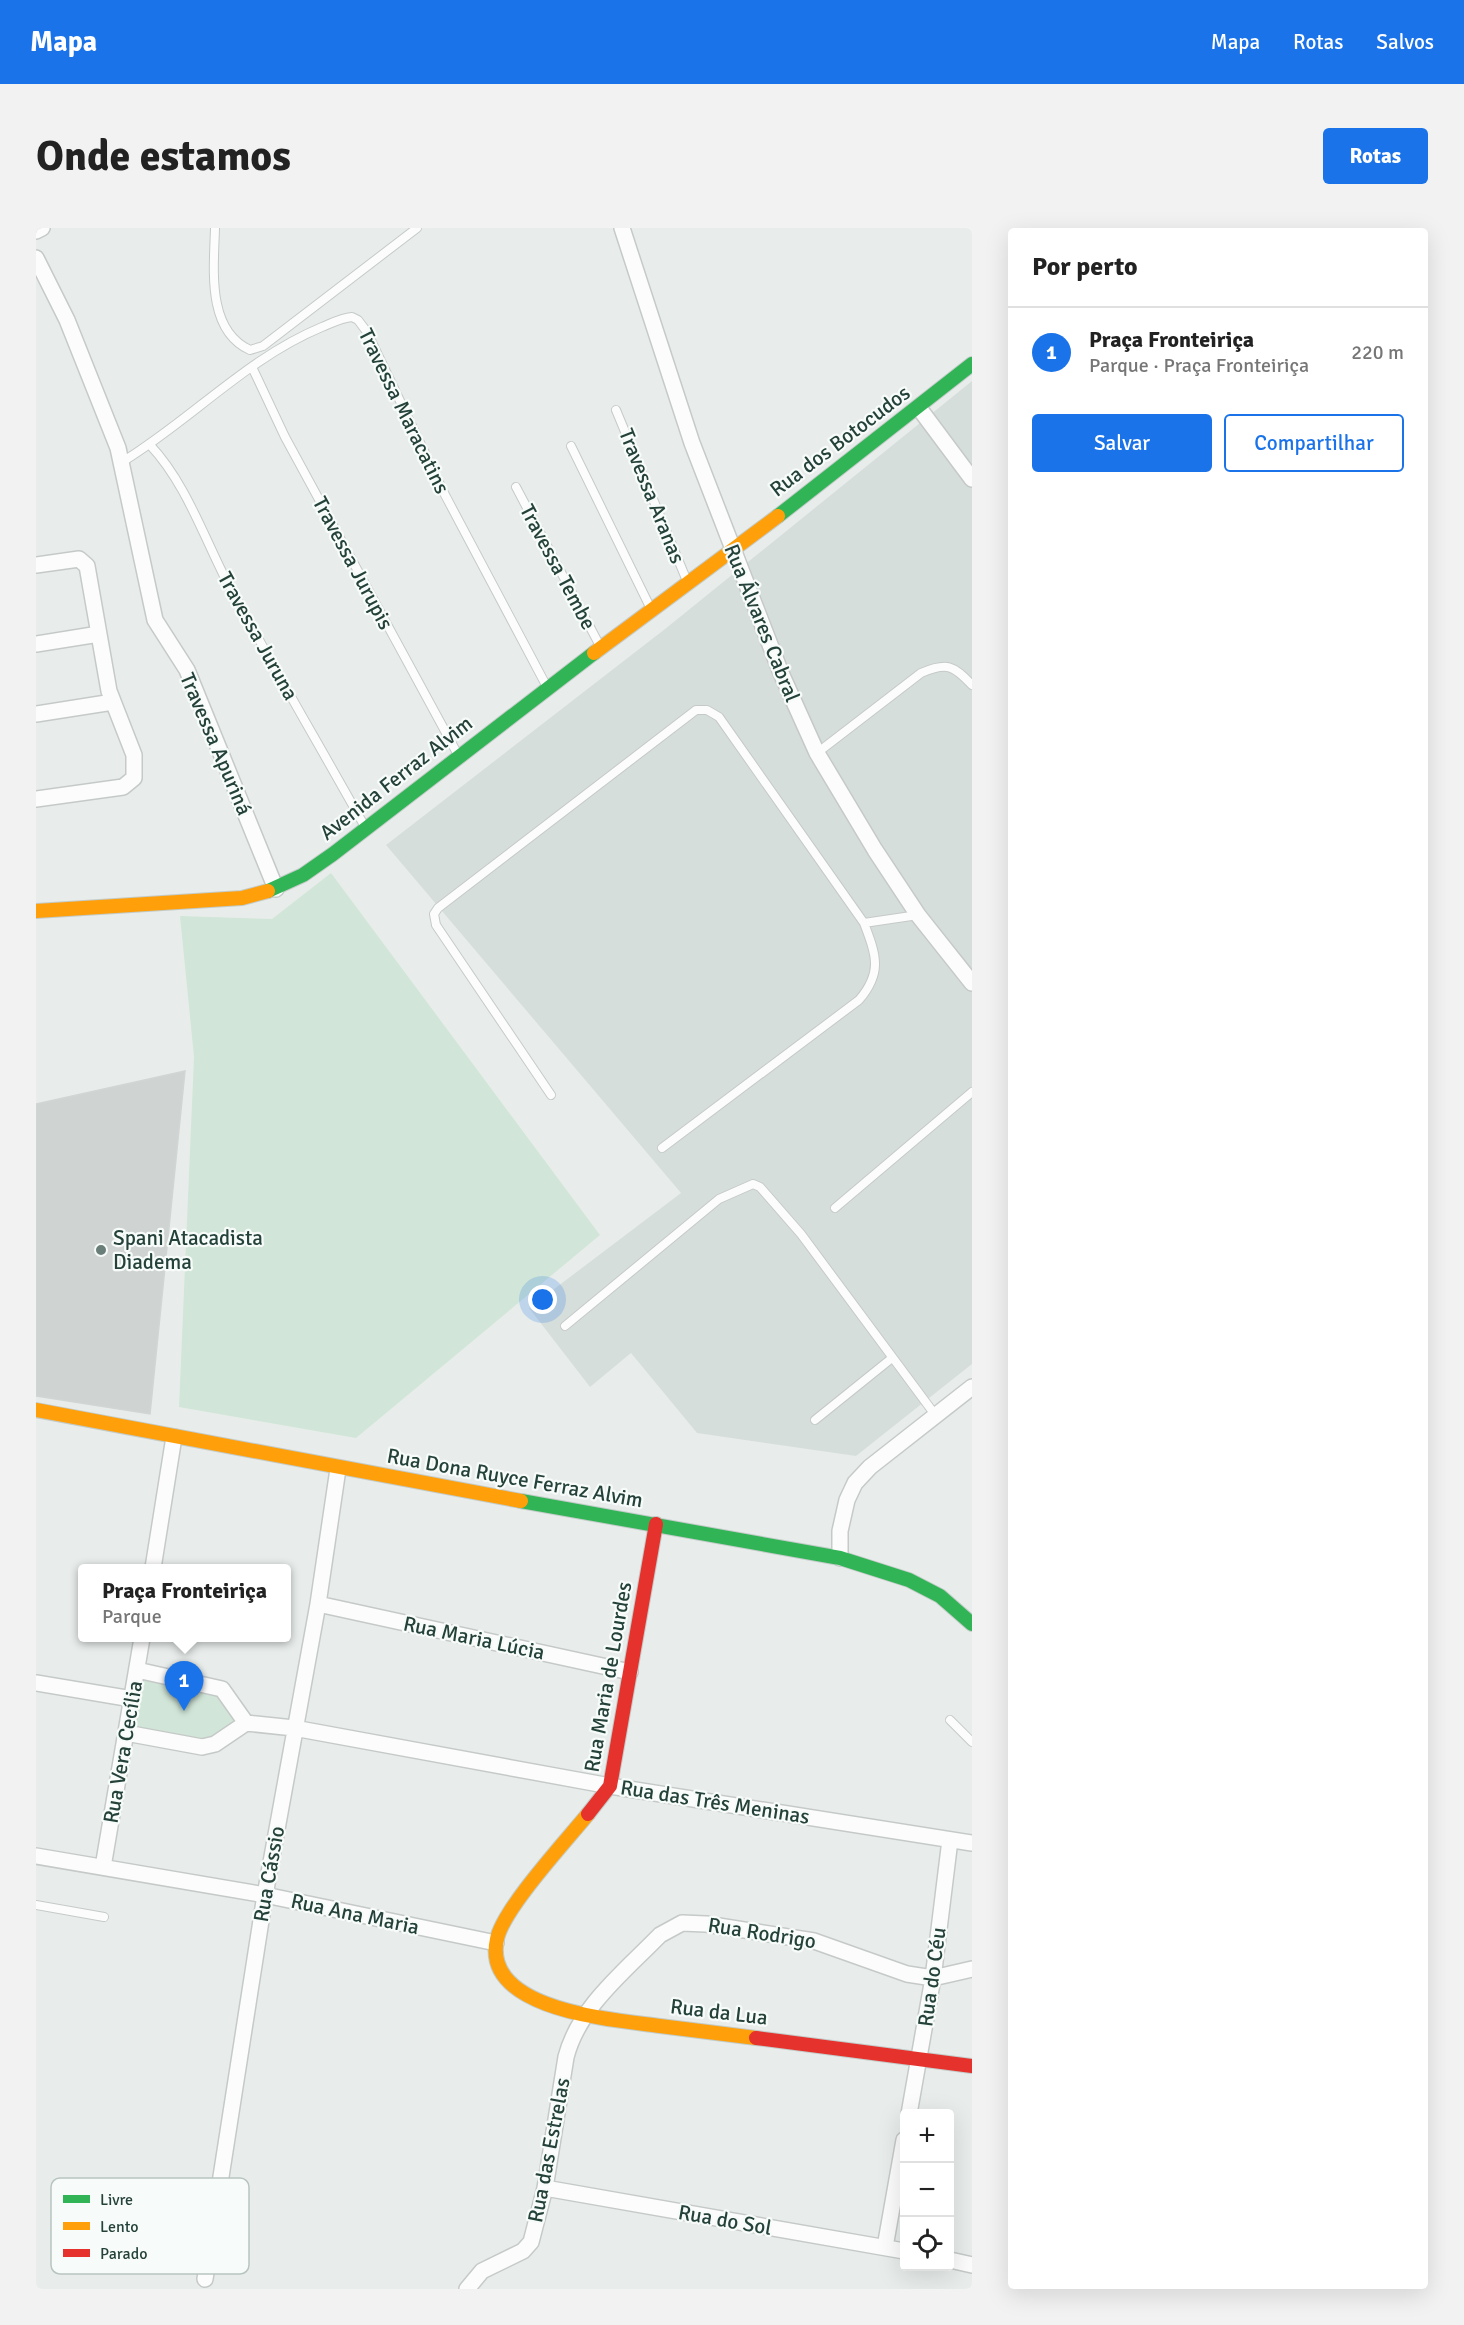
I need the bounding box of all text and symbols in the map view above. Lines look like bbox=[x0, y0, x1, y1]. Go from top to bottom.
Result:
text: Mapa bbox=[30, 25, 97, 59]
text: Mapa bbox=[1211, 29, 1260, 55]
text: Rotas bbox=[1293, 29, 1343, 55]
text: Salvos bbox=[1376, 29, 1434, 55]
button: Rotas bbox=[1323, 128, 1428, 184]
text: Onde estamos bbox=[36, 131, 291, 182]
text: Por perto bbox=[1032, 251, 1138, 283]
street label: Travessa Maracatins bbox=[353, 324, 455, 498]
text: Praça Fronteiriça bbox=[1089, 326, 1254, 353]
text: 1 bbox=[1046, 340, 1057, 365]
text: 220 m bbox=[1351, 340, 1404, 365]
text: Parque · Praça Fronteiriça bbox=[1089, 353, 1309, 378]
street label: Rua dos Botocudos bbox=[765, 380, 915, 502]
button: Salvar bbox=[1032, 414, 1212, 472]
button: Compartilhar bbox=[1224, 414, 1404, 472]
street label: Travessa Aranas bbox=[613, 425, 691, 567]
street label: Travessa Jurupis bbox=[307, 492, 399, 634]
street label: Travessa Tembe bbox=[514, 500, 602, 634]
street label: Rua Álvares Cabral bbox=[718, 540, 806, 706]
street label: Travessa Juruna bbox=[212, 567, 304, 705]
street label: Travessa Apuriná bbox=[174, 669, 258, 819]
street label: Avenida Ferraz Alvim bbox=[314, 710, 478, 846]
place label: Spani Atacadista Diadema bbox=[113, 1225, 263, 1275]
marker: Spani Atacadista Diadema bbox=[94, 1243, 108, 1257]
your location bbox=[528, 1285, 557, 1314]
street label: Rua Dona Ruyce Ferraz Alvim bbox=[385, 1443, 645, 1513]
popup bbox=[78, 1564, 291, 1642]
text: Praça Fronteiriça bbox=[102, 1577, 267, 1604]
street label: Rua Maria de Lourdes bbox=[578, 1580, 638, 1774]
text: Parque bbox=[102, 1604, 162, 1629]
street label: Rua Maria Lúcia bbox=[401, 1610, 547, 1666]
pin: 1 bbox=[164, 1662, 204, 1711]
street label: Rua Vera Cecília bbox=[98, 1679, 148, 1825]
street label: Rua das Três Meninas bbox=[618, 1774, 812, 1830]
street label: Rua Cássio bbox=[248, 1824, 290, 1924]
street label: Rua Ana Maria bbox=[288, 1888, 422, 1940]
street label: Rua Rodrigo bbox=[706, 1912, 818, 1954]
street label: Rua do Céu bbox=[912, 1926, 952, 2028]
street label: Rua da Lua bbox=[669, 1993, 769, 2031]
street label: Rua das Estrelas bbox=[522, 2075, 576, 2225]
map controls bbox=[900, 2109, 954, 2271]
button: + bbox=[900, 2109, 954, 2163]
button: − bbox=[900, 2163, 954, 2217]
legend bbox=[51, 2178, 249, 2274]
text: Livre bbox=[100, 2190, 133, 2210]
street label: Rua do Sol bbox=[676, 2199, 774, 2241]
text: Lento bbox=[100, 2217, 138, 2237]
button: locate bbox=[900, 2217, 954, 2271]
text: Parado bbox=[100, 2244, 147, 2264]

